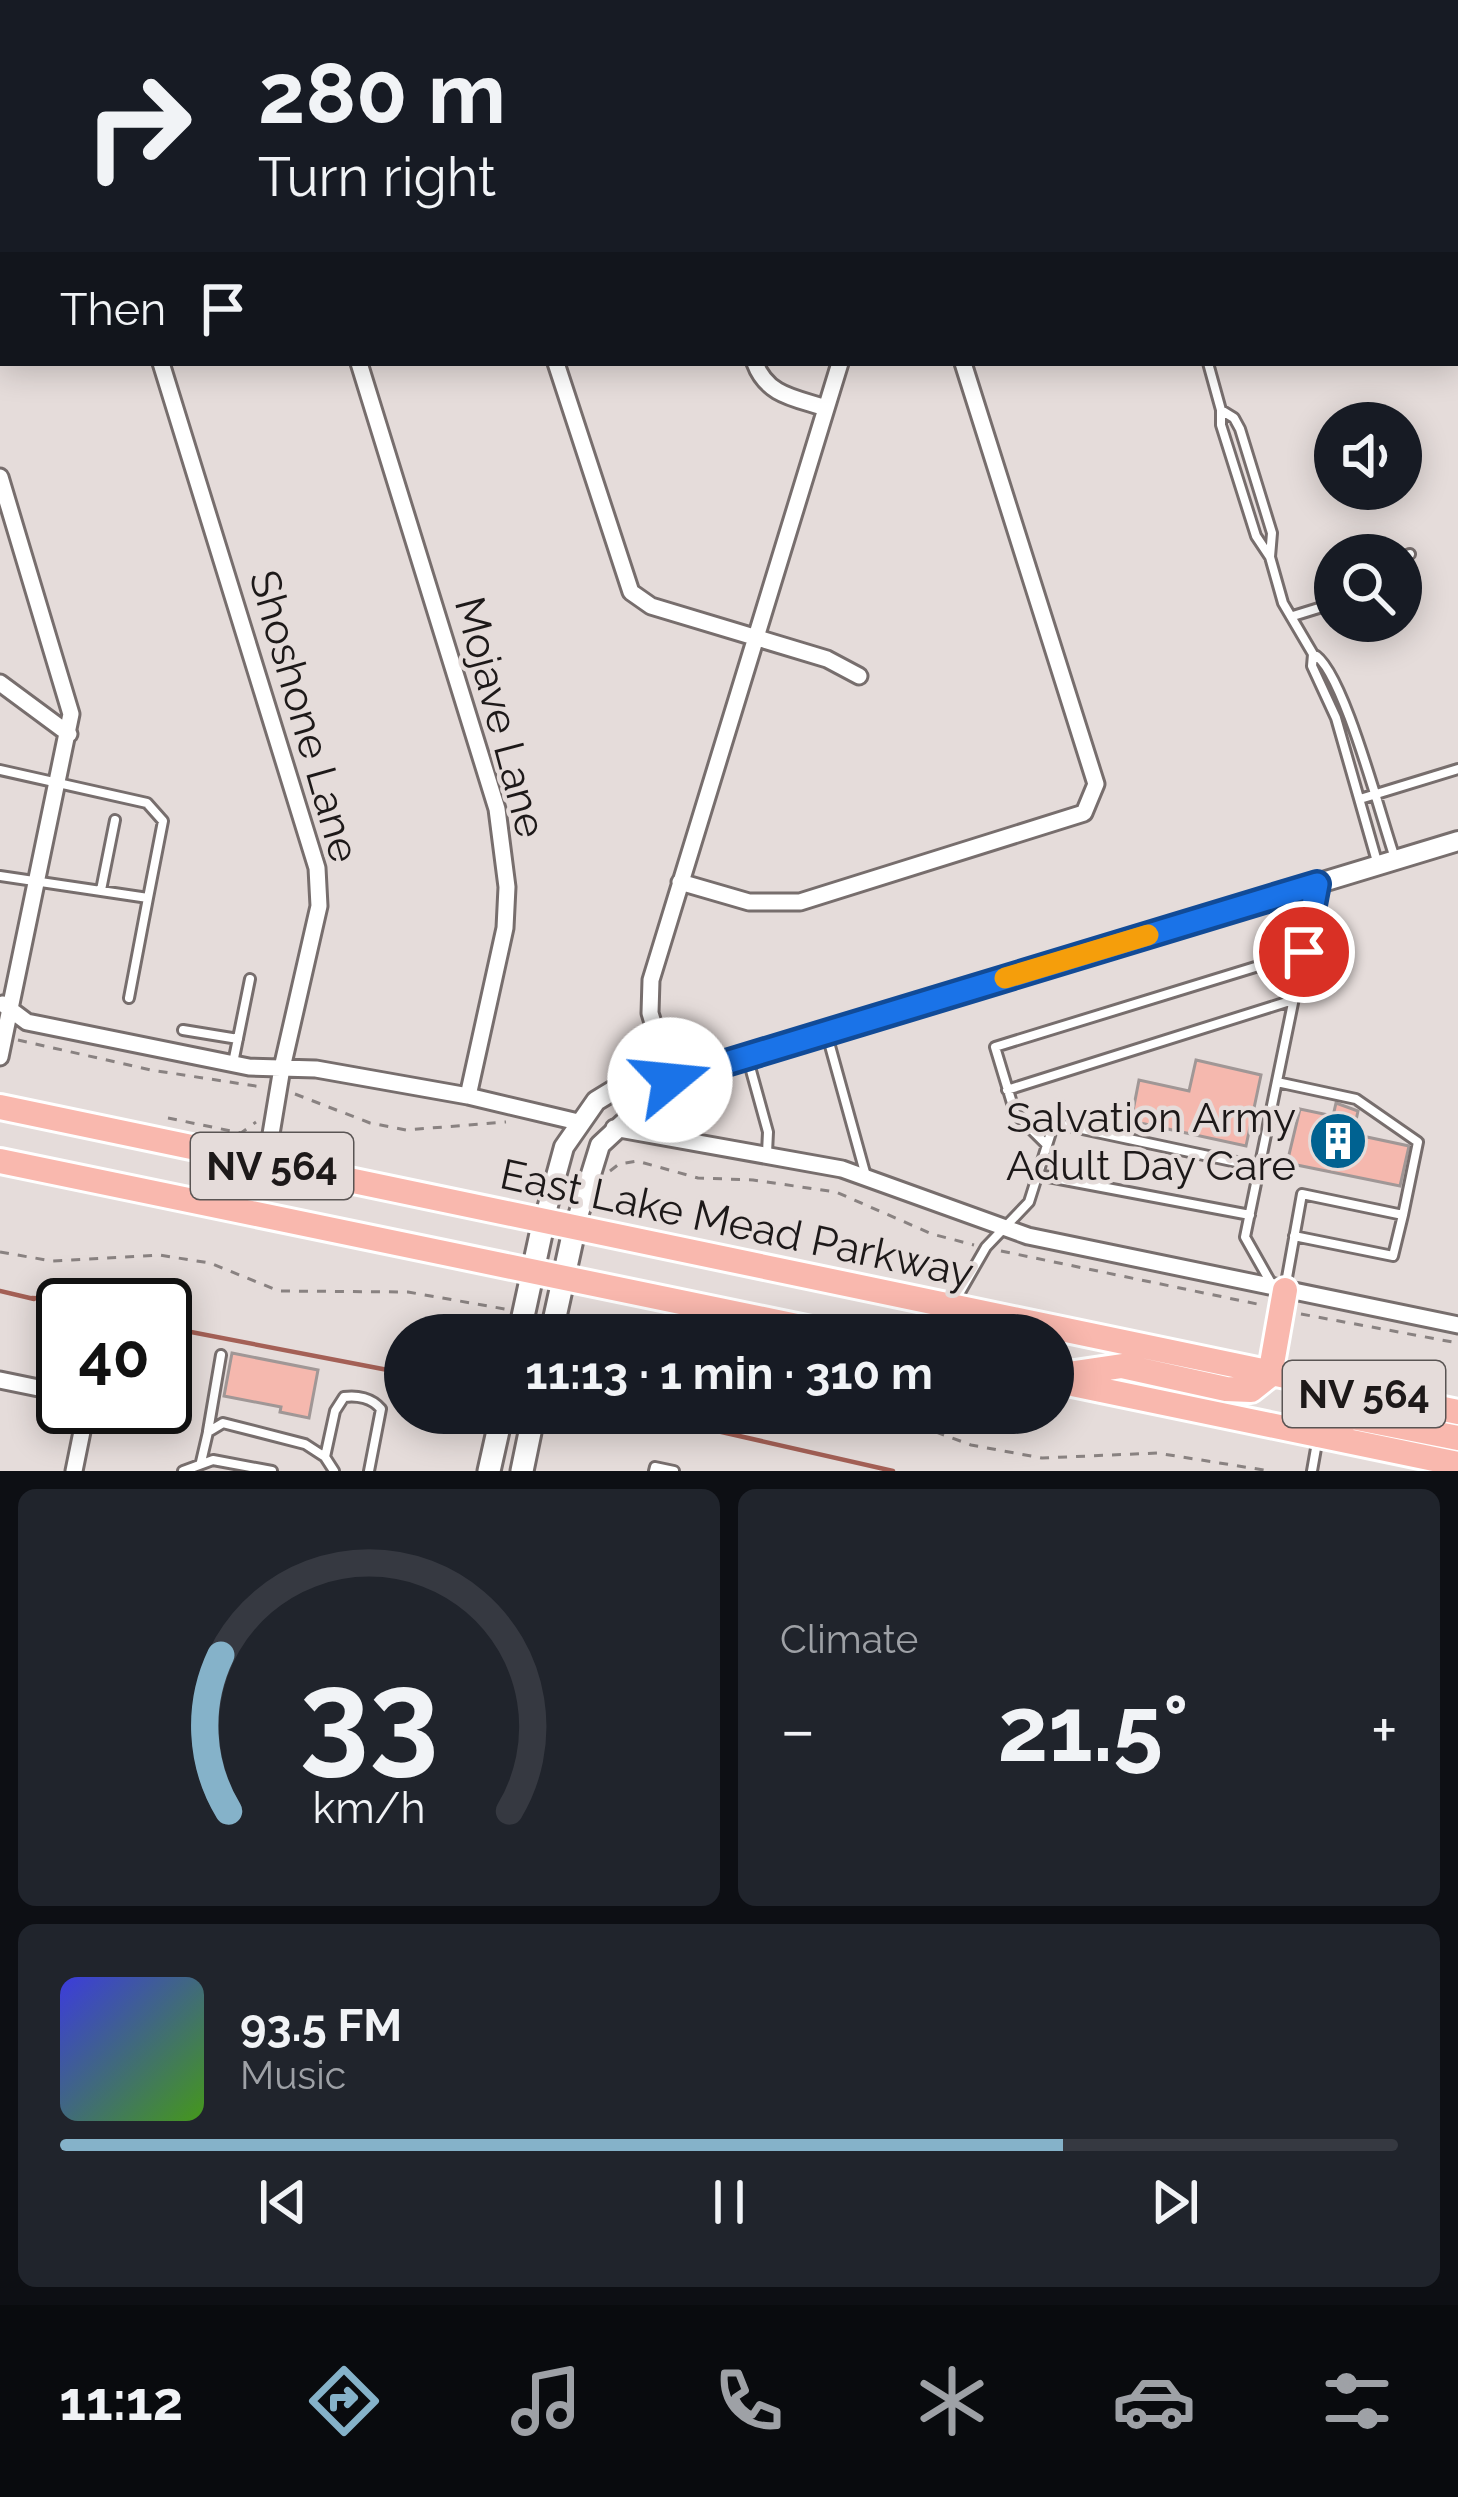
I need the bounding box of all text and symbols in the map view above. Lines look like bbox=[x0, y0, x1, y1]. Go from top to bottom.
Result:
text: 280 m bbox=[258, 44, 506, 143]
icon: right bbox=[60, 48, 216, 204]
text: Turn right bbox=[258, 145, 496, 209]
icon: arrive bbox=[190, 276, 256, 342]
text: Then bbox=[60, 283, 166, 336]
map controls bbox=[1314, 402, 1422, 642]
button: sound bbox=[1314, 402, 1422, 510]
button: search bbox=[1314, 534, 1422, 642]
street label: Shoshone Lane bbox=[239, 565, 370, 868]
street label: Mojave Lane bbox=[445, 592, 556, 843]
pin bbox=[1253, 901, 1355, 1003]
icon: arrive bbox=[1271, 919, 1337, 985]
position arrow bbox=[607, 1017, 733, 1143]
place label: Salvation Army Adult Day Care bbox=[1006, 1093, 1296, 1190]
building icon: Salvation Army Adult Day Care bbox=[1307, 1110, 1369, 1172]
road number: NV 564 bbox=[191, 1133, 353, 1199]
street label: East Lake Mead Parkway bbox=[496, 1149, 978, 1298]
speed limit sign: 40 bbox=[36, 1278, 192, 1434]
text: 11:13 · 1 min · 310 m bbox=[525, 1347, 933, 1400]
road number: NV 564 bbox=[1283, 1361, 1445, 1427]
text: Climate bbox=[780, 1616, 918, 1662]
text: 33 bbox=[299, 1643, 439, 1789]
text: 21.5° bbox=[998, 1676, 1189, 1782]
text: − bbox=[780, 1691, 816, 1768]
text: + bbox=[1371, 1691, 1398, 1768]
text: km/h bbox=[312, 1782, 426, 1832]
text: 93.5 FM bbox=[240, 1999, 402, 2052]
text: Music bbox=[240, 2052, 346, 2098]
icon: previous bbox=[250, 2169, 316, 2235]
icon: pause bbox=[696, 2169, 762, 2235]
icon: next bbox=[1142, 2169, 1208, 2235]
icon: directions bbox=[302, 2359, 386, 2443]
icon: music bbox=[504, 2359, 588, 2443]
icon: phone bbox=[707, 2359, 791, 2443]
icon: climate bbox=[910, 2359, 994, 2443]
icon: car bbox=[1112, 2359, 1196, 2443]
icon: filters bbox=[1315, 2359, 1399, 2443]
text: 11:12 bbox=[59, 2369, 183, 2433]

